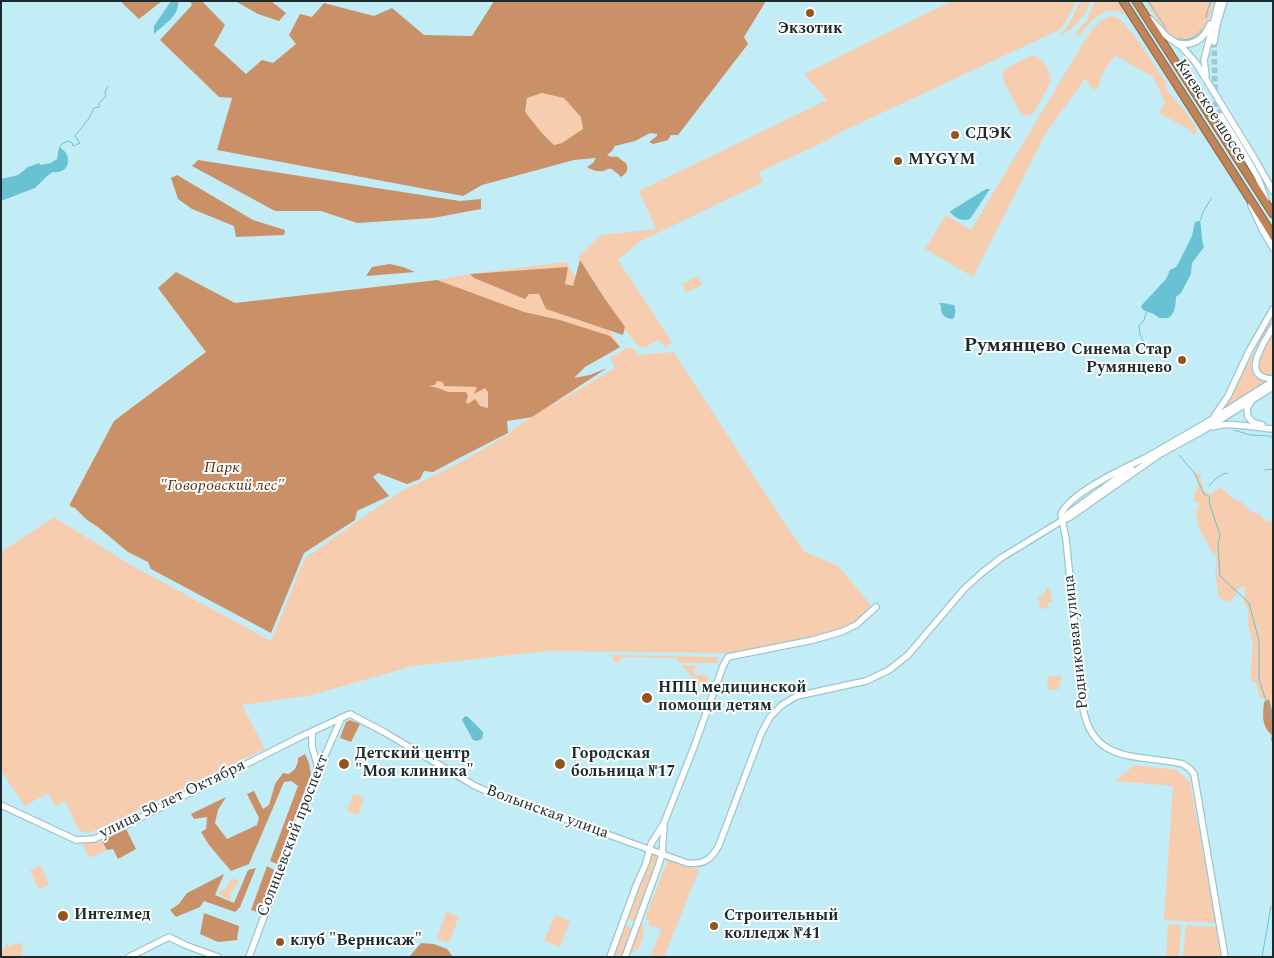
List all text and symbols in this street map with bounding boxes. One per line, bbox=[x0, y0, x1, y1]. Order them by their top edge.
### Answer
marker: Экзотик bbox=[804, 7, 816, 19]
place label: Экзотик bbox=[777, 20, 843, 40]
street label: Киевское шоссе bbox=[1170, 56, 1250, 166]
place label: СДЭК bbox=[965, 125, 1012, 145]
marker: СДЭК bbox=[949, 129, 961, 141]
place label: MYGYM bbox=[908, 151, 975, 171]
marker: MYGYM bbox=[892, 155, 904, 167]
district label: Румянцево bbox=[964, 336, 1066, 358]
place label: Синема Стар Румянцево bbox=[1071, 341, 1172, 379]
marker: Синема Стар Румянцево bbox=[1176, 354, 1188, 366]
park label: Парк "Говоровский лес" bbox=[160, 459, 284, 497]
street label: Родниковая улица bbox=[1060, 574, 1094, 710]
place label: НПЦ медицинской помощи детям bbox=[658, 679, 806, 717]
marker: НПЦ медицинской помощи детям bbox=[640, 691, 654, 705]
place label: Детский центр "Моя клиника" bbox=[355, 745, 474, 783]
place label: Городская больница №17 bbox=[571, 745, 675, 783]
street label: Солнцевский проспект bbox=[254, 752, 334, 920]
street label: улица 50 лет Октября bbox=[97, 756, 249, 844]
marker: Детский центр "Моя клиника" bbox=[337, 757, 351, 771]
marker: Городская больница №17 bbox=[553, 757, 567, 771]
street label: Волынская улица bbox=[483, 782, 611, 844]
place label: Интелмед bbox=[74, 906, 151, 926]
place label: Строительный колледж №41 bbox=[724, 907, 839, 945]
marker: Интелмед bbox=[56, 909, 70, 923]
marker: Строительный колледж №41 bbox=[708, 920, 720, 932]
place label: клуб "Вернисаж" bbox=[290, 932, 422, 952]
marker: клуб "Вернисаж" bbox=[274, 936, 286, 948]

